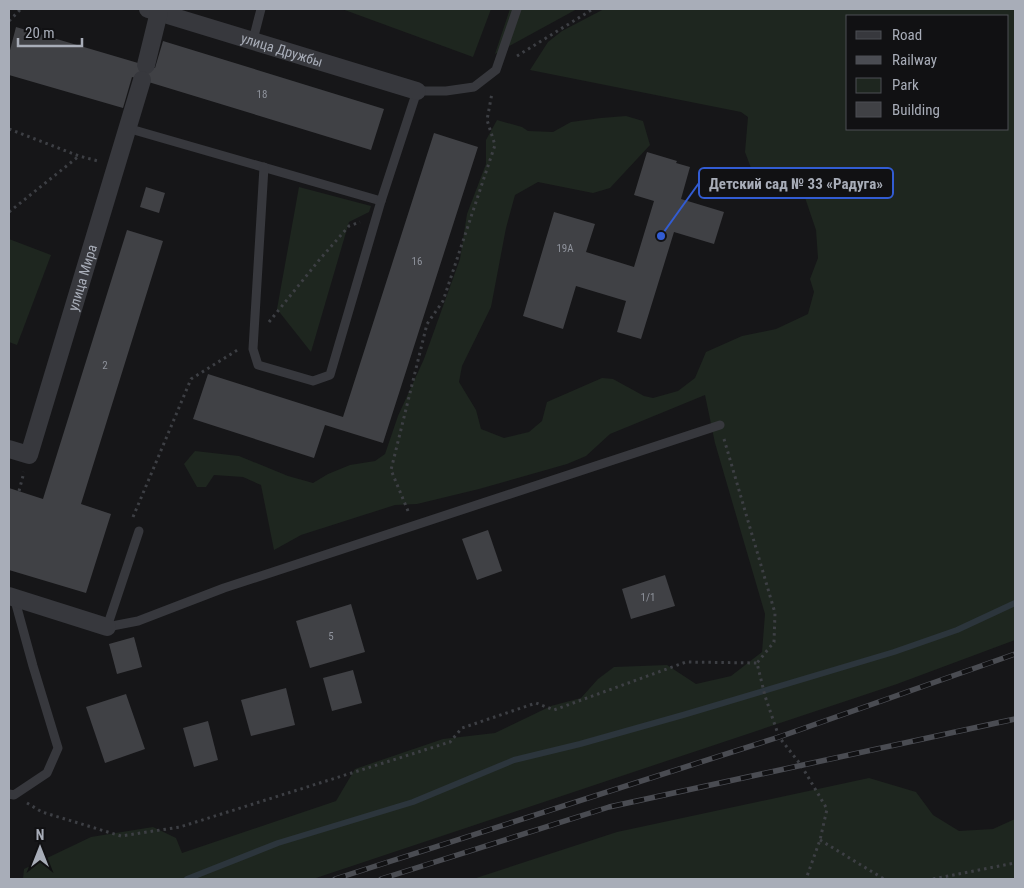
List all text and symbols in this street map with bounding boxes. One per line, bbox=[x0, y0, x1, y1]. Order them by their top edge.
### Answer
scale bar bbox=[18, 15, 81, 47]
legend bbox=[846, 15, 1009, 130]
text: 20 m bbox=[25, 24, 55, 42]
text: Road bbox=[892, 26, 922, 44]
street label: улица Дружбы bbox=[239, 30, 325, 70]
text: Railway bbox=[892, 51, 937, 69]
text: Park bbox=[892, 76, 919, 94]
house number: 18 bbox=[257, 88, 267, 101]
text: Building bbox=[892, 101, 940, 119]
callout: Детский сад № 33 «Радуга» bbox=[699, 168, 893, 198]
text: Детский сад № 33 «Радуга» bbox=[709, 175, 883, 193]
house number: 19А bbox=[556, 242, 574, 255]
street label: улица Мира bbox=[65, 243, 100, 313]
house number: 16 bbox=[412, 255, 422, 268]
house number: 2 bbox=[102, 359, 108, 372]
house number: 1/1 bbox=[641, 591, 655, 604]
house number: 5 bbox=[328, 630, 334, 643]
north arrow bbox=[15, 823, 65, 873]
text: N bbox=[36, 827, 44, 843]

